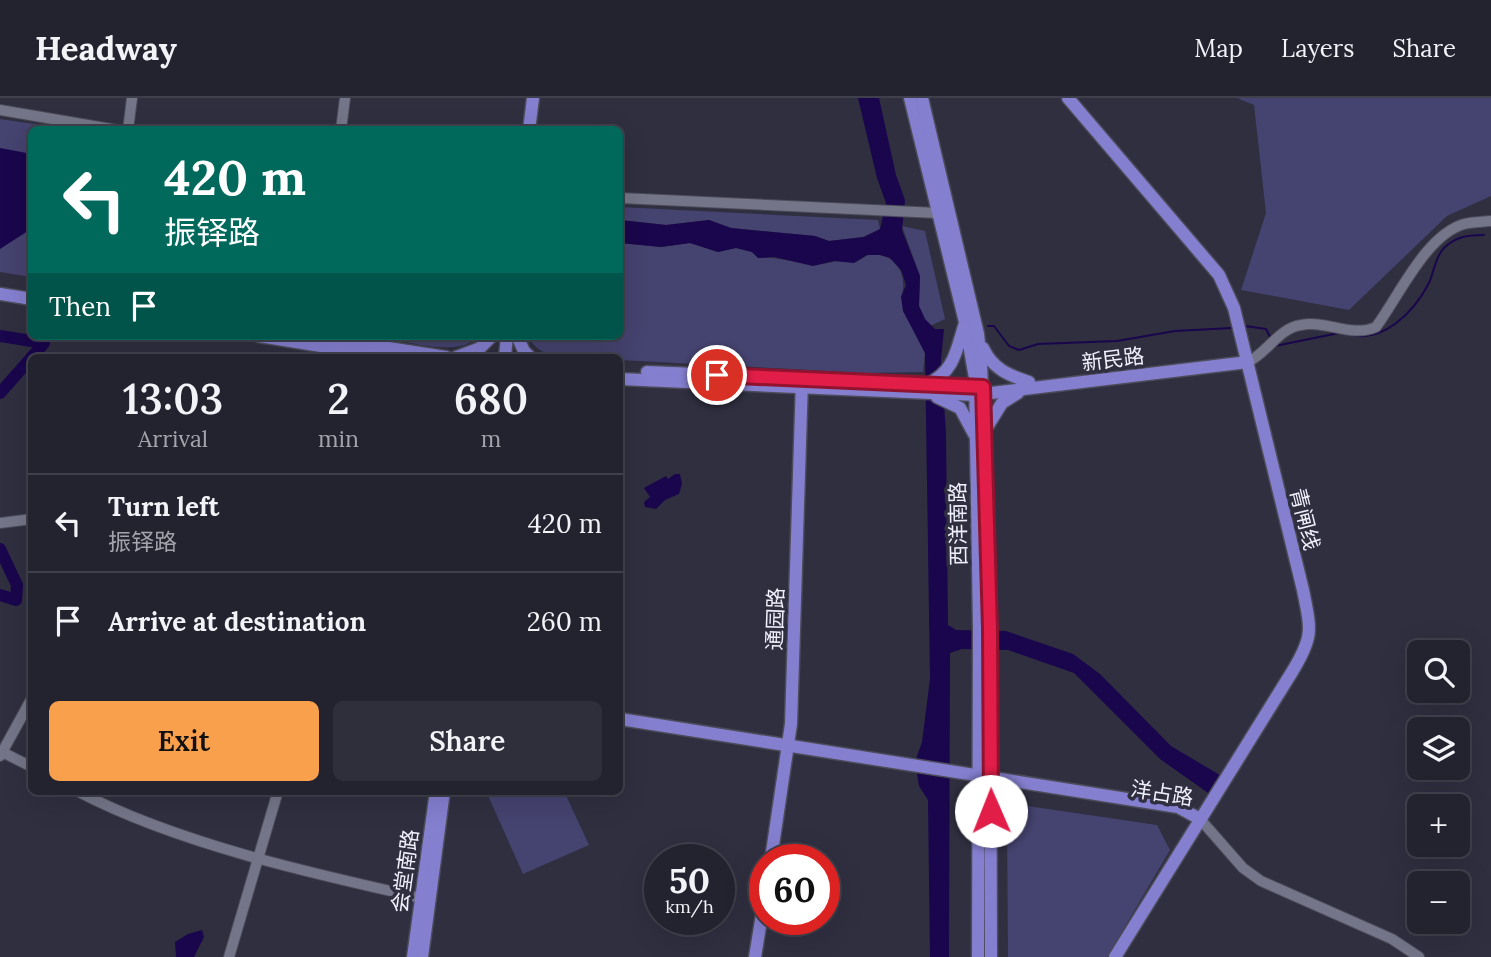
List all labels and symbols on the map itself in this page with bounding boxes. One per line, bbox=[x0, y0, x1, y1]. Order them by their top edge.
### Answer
street label: 新民路 bbox=[1080, 342, 1146, 376]
pin bbox=[687, 345, 747, 405]
street label: 西洋南路 bbox=[944, 482, 972, 566]
street label: 青闸线 bbox=[1284, 485, 1326, 553]
street label: 通园路 bbox=[760, 587, 790, 651]
position arrow bbox=[954, 774, 1028, 848]
street label: 洋占路 bbox=[1129, 775, 1195, 811]
street label: 会堂南路 bbox=[386, 828, 424, 914]
speed limit sign: 60 bbox=[749, 844, 840, 935]

